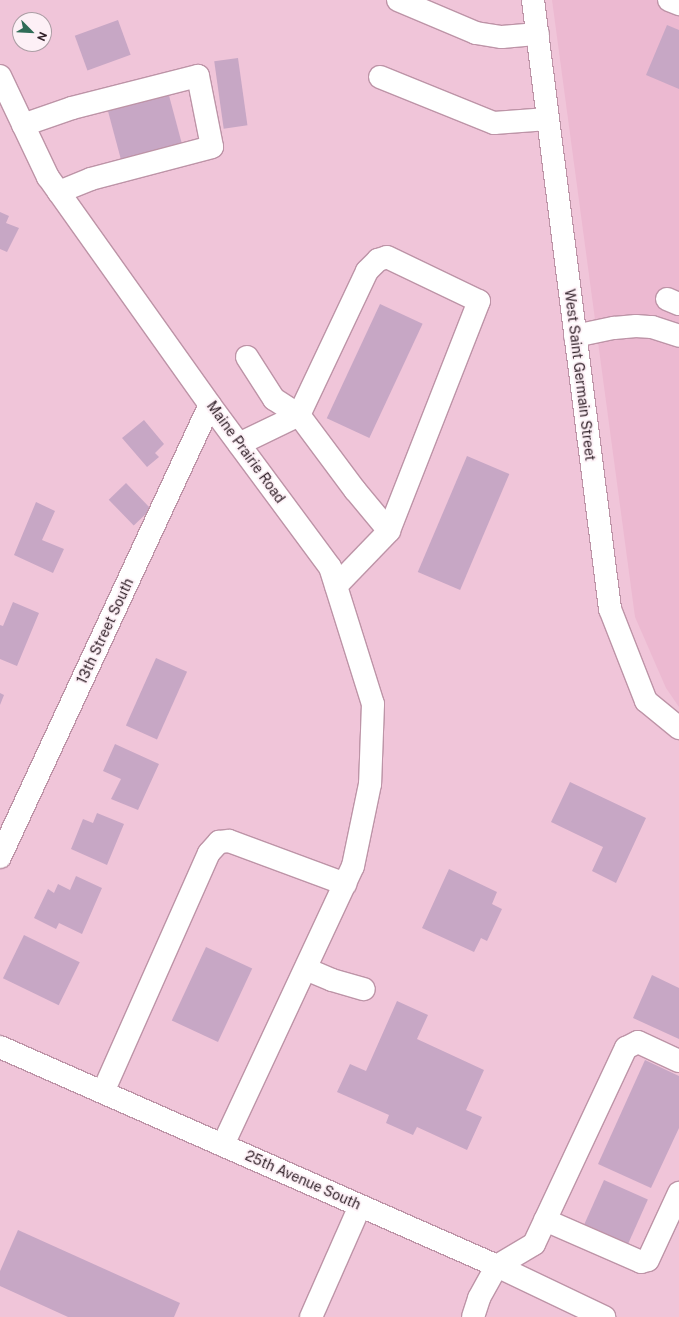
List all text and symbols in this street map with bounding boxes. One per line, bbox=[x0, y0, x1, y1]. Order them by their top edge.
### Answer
north arrow bbox=[12, 12, 52, 52]
text: N bbox=[35, 30, 49, 43]
street label: West Saint Germain Street bbox=[561, 288, 599, 462]
street label: Maine Prairie Road bbox=[203, 398, 289, 506]
street label: 13th Street South bbox=[73, 575, 137, 687]
street label: 25th Avenue South bbox=[243, 1147, 363, 1213]

